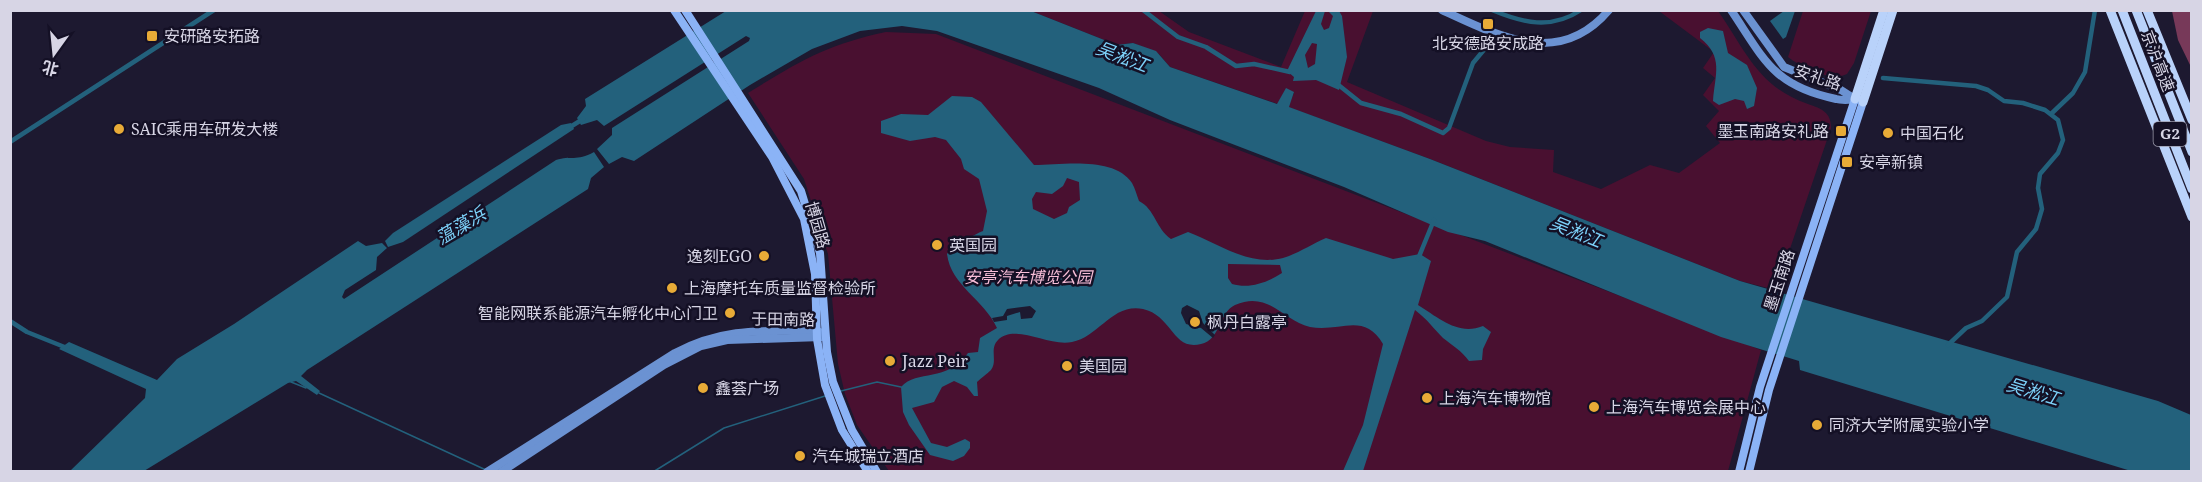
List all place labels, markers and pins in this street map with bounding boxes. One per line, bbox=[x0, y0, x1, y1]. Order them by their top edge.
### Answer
marker: 北安德路安成路 bbox=[1481, 17, 1495, 31]
place label: 安研路安拓路 bbox=[164, 25, 260, 47]
marker: 安研路安拓路 bbox=[145, 29, 159, 43]
place label: 北安德路安成路 bbox=[1432, 32, 1544, 54]
place label: SAIC乘用车研发大楼 bbox=[131, 118, 278, 140]
place label: 墨玉南路安礼路 bbox=[1717, 120, 1829, 142]
marker: SAIC乘用车研发大楼 bbox=[112, 122, 126, 136]
place label: 中国石化 bbox=[1900, 122, 1964, 144]
marker: 墨玉南路安礼路 bbox=[1834, 124, 1848, 138]
marker: 中国石化 bbox=[1881, 126, 1895, 140]
place label: 安亭新镇 bbox=[1859, 151, 1923, 173]
marker: 安亭新镇 bbox=[1840, 155, 1854, 169]
place label: 英国园 bbox=[949, 234, 997, 256]
marker: 英国园 bbox=[930, 238, 944, 252]
place label: 逸刻EGO bbox=[687, 245, 752, 267]
marker: 逸刻EGO bbox=[757, 249, 771, 263]
place label: 上海摩托车质量监督检验所 bbox=[684, 277, 876, 299]
marker: 上海摩托车质量监督检验所 bbox=[665, 281, 679, 295]
place label: 智能网联系能源汽车孵化中心门卫 bbox=[478, 302, 718, 324]
marker: 智能网联系能源汽车孵化中心门卫 bbox=[723, 306, 737, 320]
place label: 枫丹白露亭 bbox=[1207, 311, 1287, 333]
marker: 枫丹白露亭 bbox=[1188, 315, 1202, 329]
place label: Jazz Peir bbox=[901, 350, 969, 372]
marker: Jazz Peir bbox=[883, 354, 897, 368]
place label: 美国园 bbox=[1079, 355, 1127, 377]
marker: 美国园 bbox=[1060, 359, 1074, 373]
place label: 鑫荟广场 bbox=[715, 377, 779, 399]
marker: 鑫荟广场 bbox=[696, 381, 710, 395]
place label: 上海汽车博物馆 bbox=[1439, 387, 1551, 409]
marker: 上海汽车博物馆 bbox=[1420, 391, 1434, 405]
place label: 上海汽车博览会展中心 bbox=[1606, 396, 1766, 418]
marker: 上海汽车博览会展中心 bbox=[1587, 400, 1601, 414]
place label: 同济大学附属实验小学 bbox=[1829, 414, 1989, 436]
marker: 同济大学附属实验小学 bbox=[1810, 418, 1824, 432]
place label: 汽车城瑞立酒店 bbox=[812, 445, 924, 467]
marker: 汽车城瑞立酒店 bbox=[793, 449, 807, 463]

